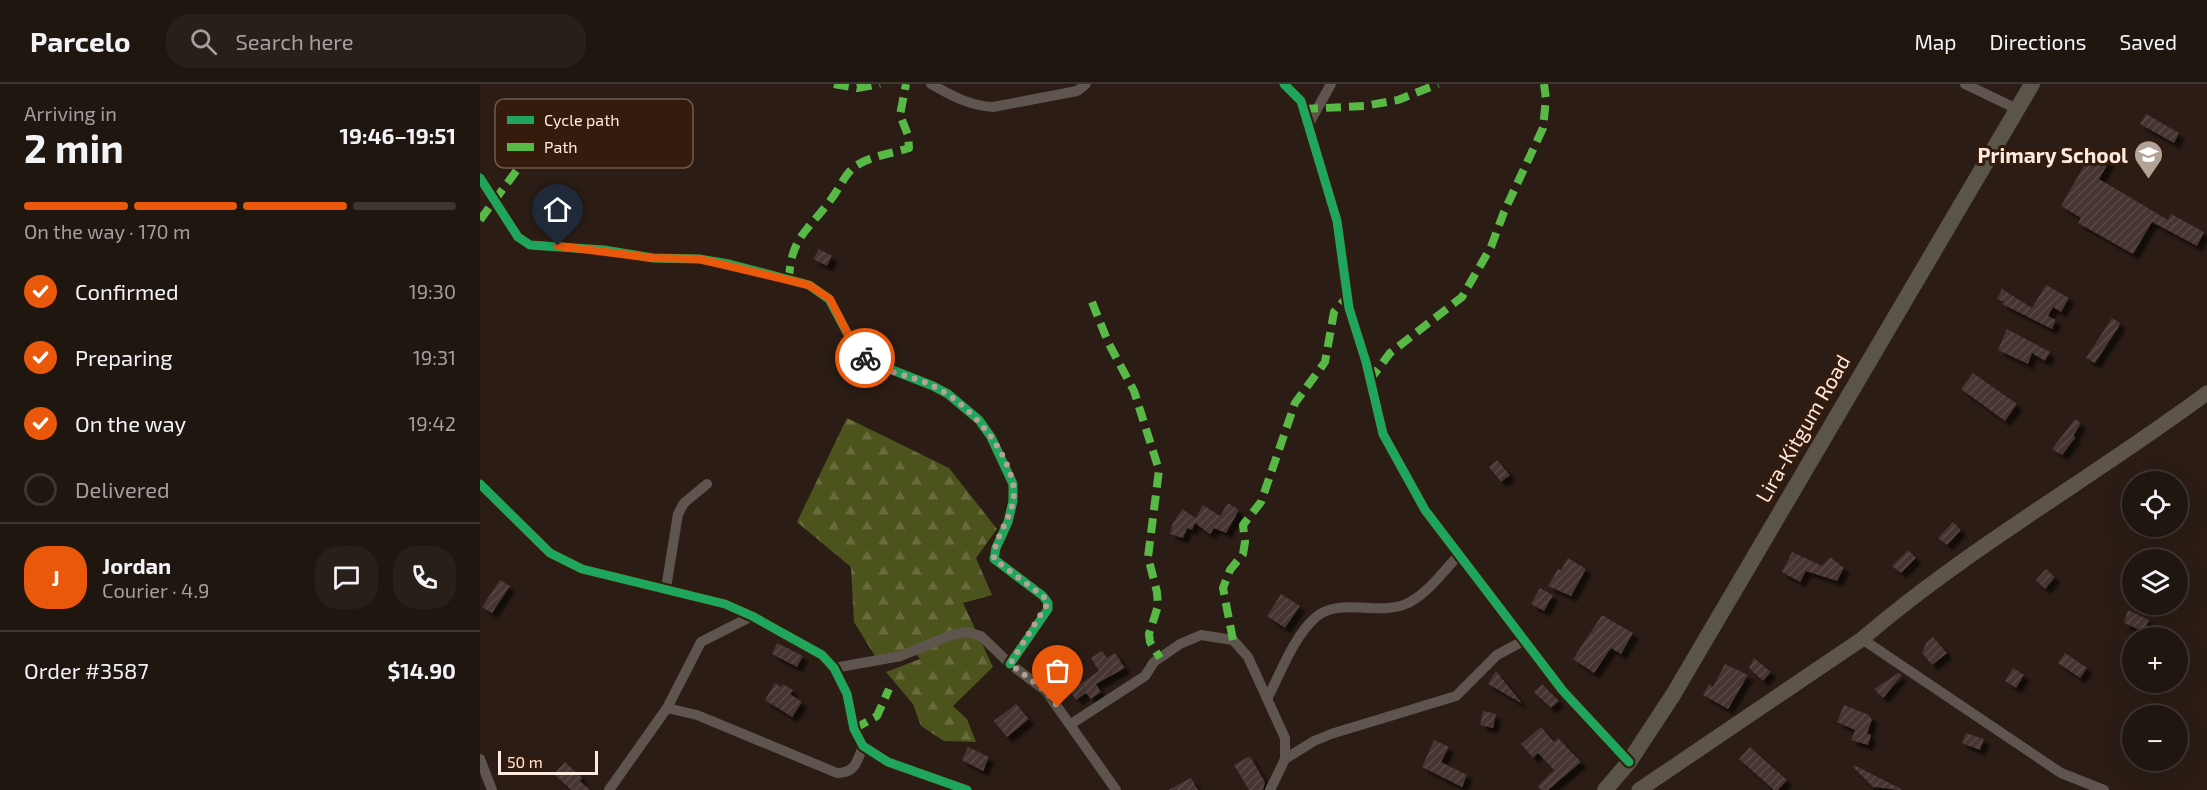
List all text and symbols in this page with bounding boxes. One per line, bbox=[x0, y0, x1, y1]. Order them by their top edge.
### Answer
search box bbox=[166, 14, 586, 68]
text: Parcelo bbox=[30, 24, 130, 58]
icon: search bbox=[187, 25, 220, 58]
text: Search here bbox=[235, 28, 354, 54]
text: Map bbox=[1914, 29, 1957, 54]
text: Directions bbox=[1990, 29, 2086, 54]
text: Saved bbox=[2119, 29, 2177, 54]
legend bbox=[495, 99, 693, 168]
text: Arriving in bbox=[24, 101, 117, 125]
text: Cycle path bbox=[544, 110, 620, 129]
text: 19:46–19:51 bbox=[339, 122, 456, 148]
text: 2 min bbox=[24, 124, 124, 171]
text: Path bbox=[544, 137, 578, 156]
school or university icon: Primary School bbox=[2133, 138, 2165, 180]
place label: Primary School bbox=[1978, 142, 2128, 168]
pin bbox=[532, 184, 583, 246]
icon: home bbox=[541, 193, 574, 226]
text: On the way · 170 m bbox=[24, 219, 191, 243]
icon: check bbox=[24, 275, 57, 308]
text: Confirmed bbox=[75, 278, 179, 304]
text: 19:30 bbox=[409, 279, 456, 303]
courier bbox=[835, 328, 895, 388]
icon: check bbox=[24, 341, 57, 374]
icon: bike bbox=[849, 342, 882, 375]
text: Preparing bbox=[75, 344, 173, 370]
text: 19:31 bbox=[413, 345, 456, 369]
street label: Lira-Kitgum Road bbox=[1750, 350, 1854, 506]
icon: check bbox=[24, 407, 57, 440]
text: On the way bbox=[75, 410, 186, 436]
text: 19:42 bbox=[408, 411, 456, 435]
map controls bbox=[2122, 471, 2188, 771]
button: locate bbox=[2122, 471, 2188, 537]
text: Delivered bbox=[75, 476, 170, 502]
button: chat bbox=[315, 546, 378, 609]
button: phone bbox=[393, 546, 456, 609]
button: layers bbox=[2122, 549, 2188, 615]
text: Jordan bbox=[102, 552, 171, 578]
text: J bbox=[51, 564, 60, 590]
text: Courier · 4.9 bbox=[102, 578, 209, 602]
button: + bbox=[2122, 627, 2188, 693]
pin bbox=[1032, 645, 1083, 707]
icon: bag bbox=[1041, 654, 1074, 687]
text: Order #3587 bbox=[24, 657, 149, 683]
text: $14.90 bbox=[387, 657, 456, 683]
button: − bbox=[2122, 705, 2188, 771]
scale bar bbox=[498, 748, 598, 776]
text: 50 m bbox=[507, 752, 543, 771]

